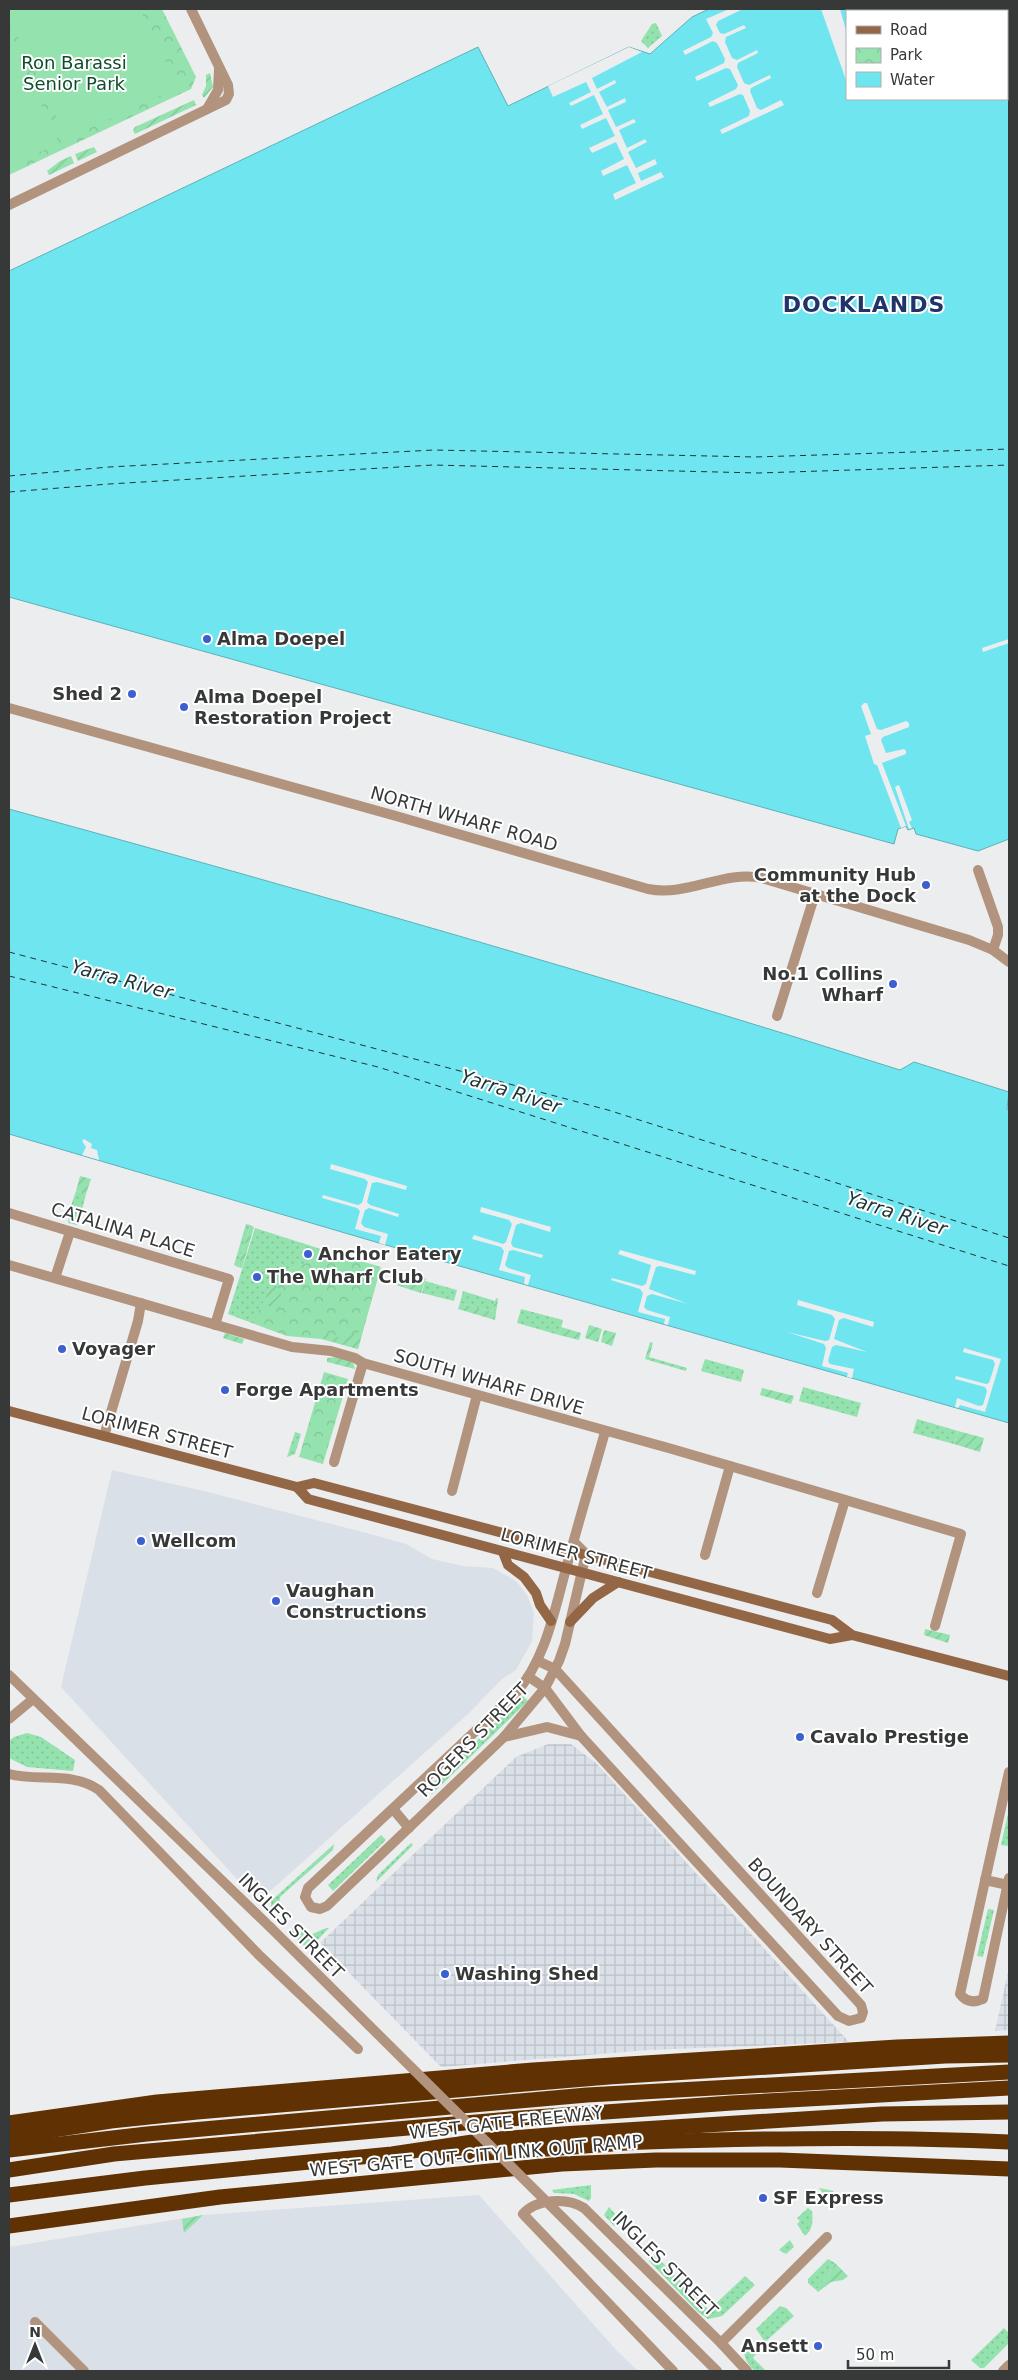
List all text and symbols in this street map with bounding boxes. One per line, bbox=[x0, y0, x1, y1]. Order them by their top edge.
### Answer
legend bbox=[846, 10, 1008, 100]
text: Road bbox=[890, 21, 928, 39]
text: Park bbox=[890, 46, 923, 64]
park label: Ron Barassi Senior Park bbox=[21, 52, 127, 94]
text: Water bbox=[890, 71, 935, 89]
district label: DOCKLANDS bbox=[783, 292, 945, 317]
place label: Alma Doepel bbox=[217, 628, 345, 649]
marker: Alma Doepel bbox=[201, 633, 213, 645]
place label: Shed 2 bbox=[52, 683, 122, 704]
place label: Alma Doepel Restoration Project bbox=[194, 686, 391, 728]
marker: Shed 2 bbox=[126, 688, 138, 700]
marker: Alma Doepel Restoration Project bbox=[178, 701, 190, 713]
street label: NORTH WHARF ROAD bbox=[368, 782, 560, 855]
place label: Community Hub at the Dock bbox=[754, 864, 917, 906]
marker: Community Hub at the Dock bbox=[920, 879, 932, 891]
water label: Yarra River bbox=[69, 955, 176, 1003]
place label: No.1 Collins Wharf bbox=[762, 963, 883, 1005]
marker: No.1 Collins Wharf bbox=[887, 978, 899, 990]
water label: Yarra River bbox=[458, 1064, 565, 1118]
water label: Yarra River bbox=[844, 1186, 951, 1240]
street label: CATALINA PLACE bbox=[49, 1198, 198, 1261]
place label: Anchor Eatery bbox=[318, 1243, 462, 1264]
marker: Anchor Eatery bbox=[302, 1248, 314, 1260]
place label: The Wharf Club bbox=[267, 1266, 424, 1287]
marker: The Wharf Club bbox=[251, 1271, 263, 1283]
place label: Voyager bbox=[72, 1338, 155, 1359]
marker: Voyager bbox=[56, 1343, 68, 1355]
street label: SOUTH WHARF DRIVE bbox=[392, 1344, 587, 1419]
place label: Forge Apartments bbox=[235, 1379, 419, 1400]
marker: Forge Apartments bbox=[219, 1384, 231, 1396]
street label: LORIMER STREET bbox=[79, 1402, 236, 1463]
street label: LORIMER STREET bbox=[498, 1523, 655, 1584]
place label: Wellcom bbox=[151, 1530, 237, 1551]
marker: Wellcom bbox=[135, 1535, 147, 1547]
place label: Vaughan Constructions bbox=[286, 1580, 427, 1622]
marker: Vaughan Constructions bbox=[270, 1595, 282, 1607]
street label: ROGERS STREET bbox=[413, 1678, 533, 1801]
place label: Cavalo Prestige bbox=[810, 1726, 969, 1747]
marker: Cavalo Prestige bbox=[794, 1731, 806, 1743]
street label: BOUNDARY STREET bbox=[744, 1853, 878, 1999]
street label: INGLES STREET bbox=[234, 1869, 349, 1983]
place label: Washing Shed bbox=[455, 1963, 599, 1984]
marker: Washing Shed bbox=[439, 1968, 451, 1980]
street label: WEST GATE FREEWAY bbox=[408, 2102, 605, 2143]
street label: WEST GATE OUT-CITYLINK OUT RAMP bbox=[309, 2130, 643, 2181]
place label: SF Express bbox=[773, 2187, 884, 2208]
marker: SF Express bbox=[757, 2192, 769, 2204]
street label: INGLES STREET bbox=[608, 2207, 723, 2321]
north arrow bbox=[10, 2320, 60, 2370]
text: N bbox=[29, 2324, 41, 2340]
place label: Ansett bbox=[741, 2335, 808, 2356]
scale bar bbox=[848, 2338, 949, 2370]
marker: Ansett bbox=[812, 2340, 824, 2352]
text: 50 m bbox=[856, 2346, 894, 2364]

